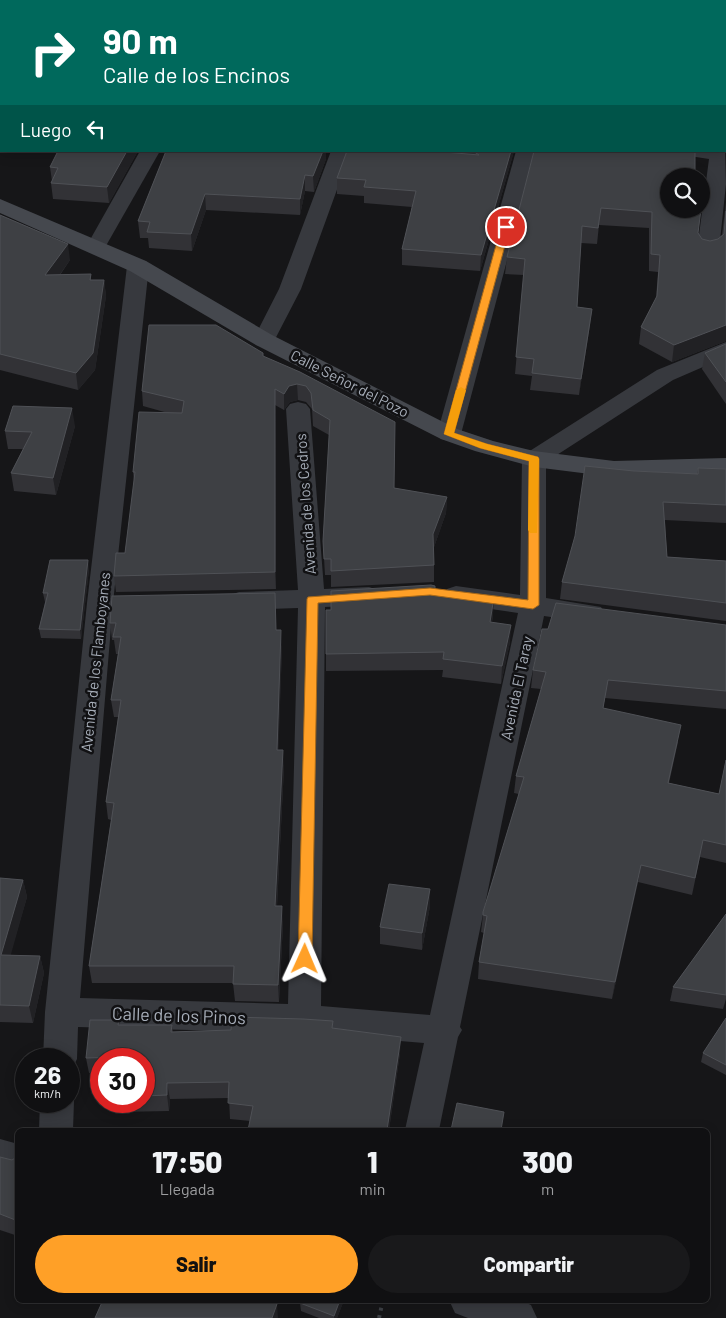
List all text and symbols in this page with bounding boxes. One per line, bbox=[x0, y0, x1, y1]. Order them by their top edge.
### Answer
text: 90 m bbox=[103, 19, 178, 61]
icon: right bbox=[20, 20, 85, 85]
text: Calle de los Encinos bbox=[103, 61, 290, 87]
icon: left bbox=[82, 115, 110, 143]
text: Luego bbox=[20, 118, 72, 141]
map controls bbox=[660, 168, 710, 218]
button: search bbox=[660, 168, 710, 218]
pin bbox=[485, 206, 527, 248]
icon: arrive bbox=[492, 213, 520, 241]
street label: Calle Señor del Pozo bbox=[288, 345, 412, 421]
street label: Avenida de los Cedros bbox=[291, 433, 319, 575]
street label: Avenida de los Flamboyanes bbox=[77, 571, 113, 753]
street label: Avenida El Taray bbox=[496, 634, 536, 742]
position arrow bbox=[278, 932, 330, 984]
street label: Calle de los Pinos bbox=[112, 1002, 246, 1028]
speed limit sign: 30 bbox=[90, 1048, 155, 1113]
text: 26 bbox=[34, 1059, 61, 1089]
text: km/h bbox=[34, 1086, 61, 1100]
text: 17:50 bbox=[152, 1143, 222, 1179]
text: 1 bbox=[367, 1143, 378, 1179]
text: 300 bbox=[522, 1143, 573, 1179]
text: Llegada bbox=[160, 1179, 215, 1198]
text: min bbox=[359, 1179, 385, 1198]
text: m bbox=[541, 1179, 554, 1198]
button: Salir bbox=[35, 1235, 358, 1293]
button: Compartir bbox=[368, 1235, 690, 1293]

